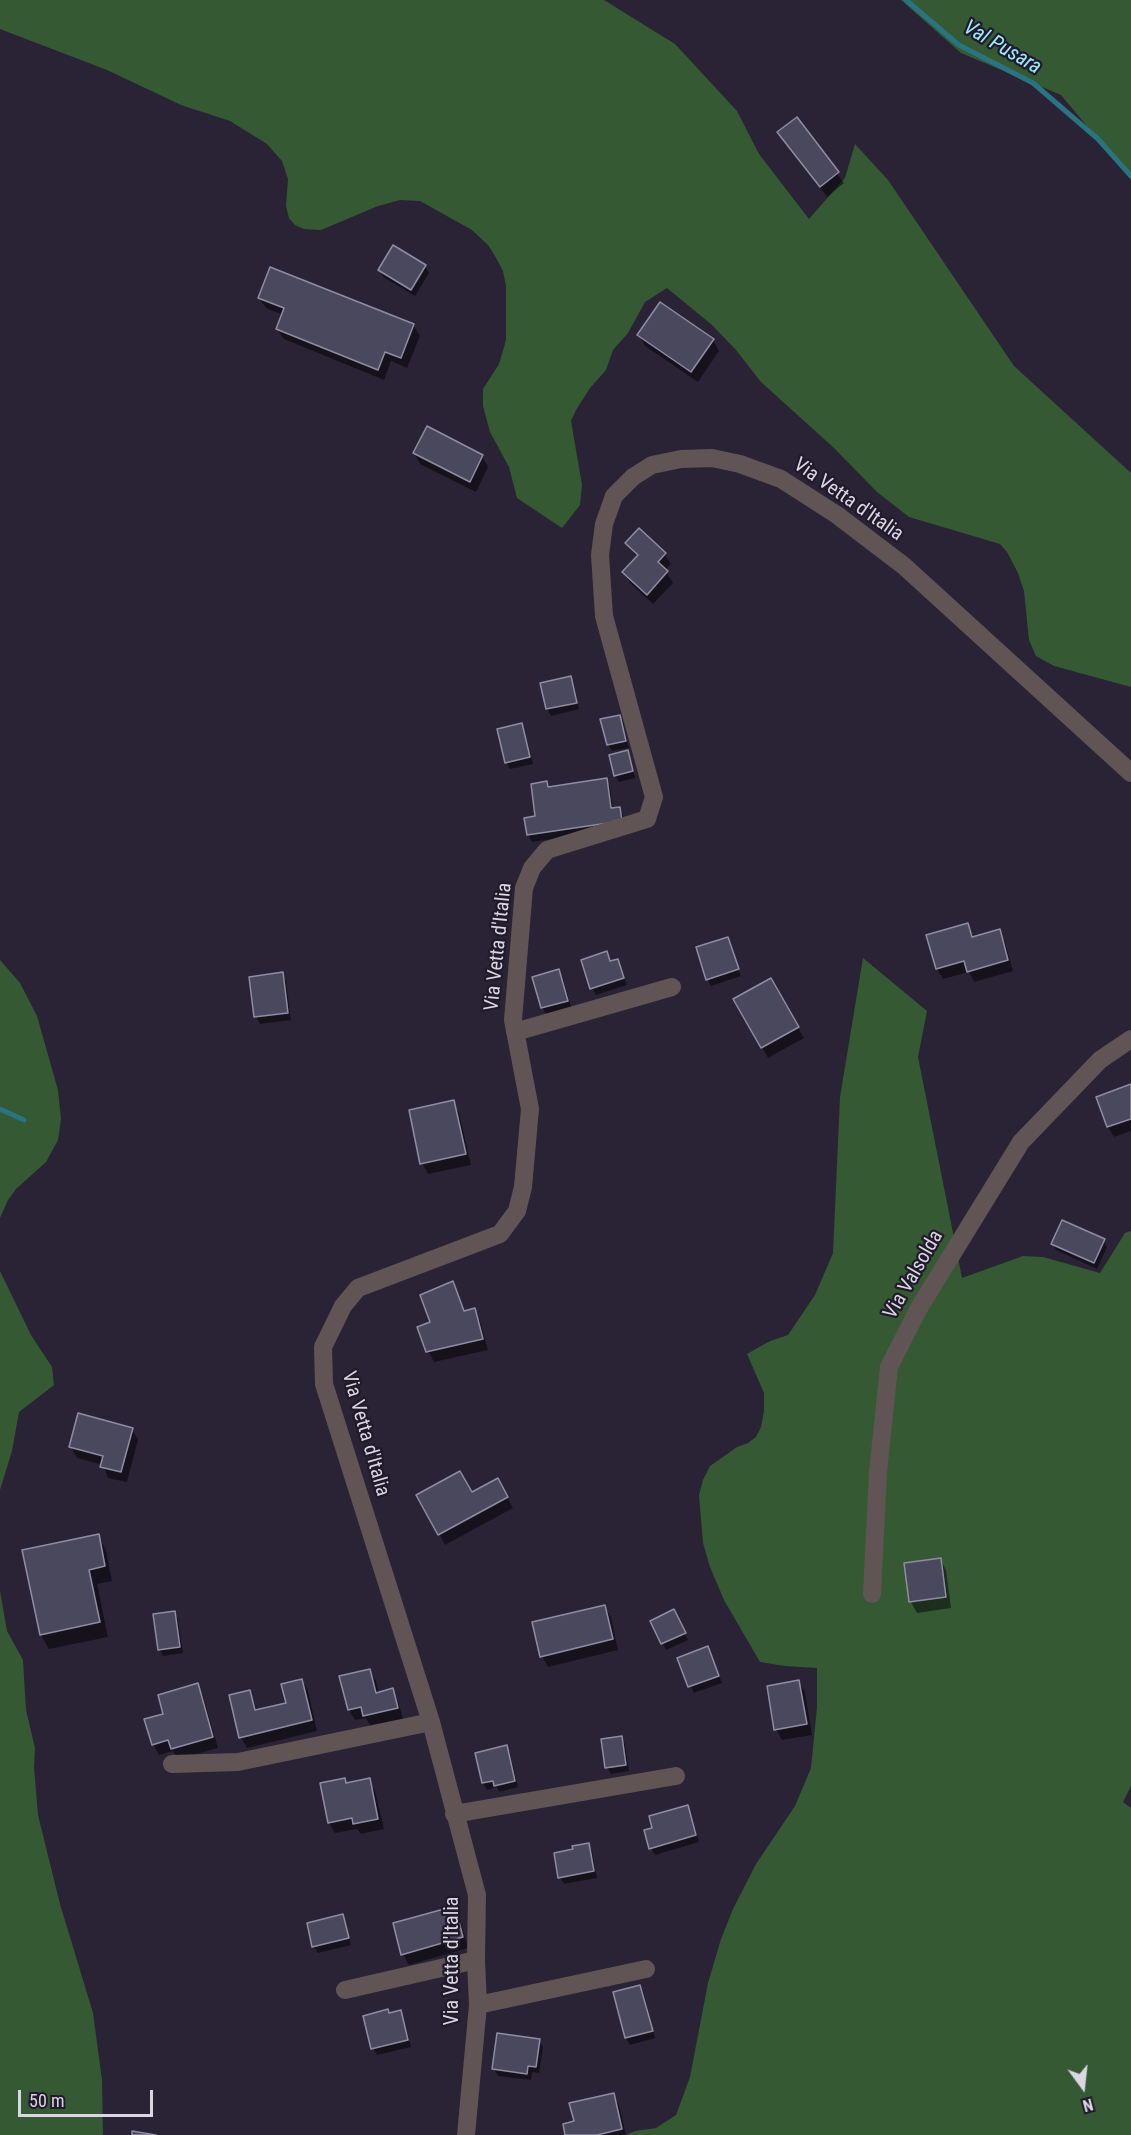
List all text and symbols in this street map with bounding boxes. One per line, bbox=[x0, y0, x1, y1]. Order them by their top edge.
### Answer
water label: Val Pusara bbox=[959, 16, 1045, 80]
street label: Via Vetta d'Italia bbox=[788, 453, 908, 547]
street label: Via Vetta d'Italia bbox=[480, 882, 518, 1012]
street label: Via Valsolda bbox=[879, 1226, 949, 1324]
street label: Via Vetta d'Italia bbox=[336, 1369, 394, 1499]
street label: Via Vetta d'Italia bbox=[441, 1897, 465, 2025]
north arrow bbox=[1053, 2057, 1113, 2117]
scale bar bbox=[21, 2078, 156, 2116]
text: 50 m bbox=[29, 2090, 64, 2111]
text: N bbox=[1081, 2094, 1095, 2115]

